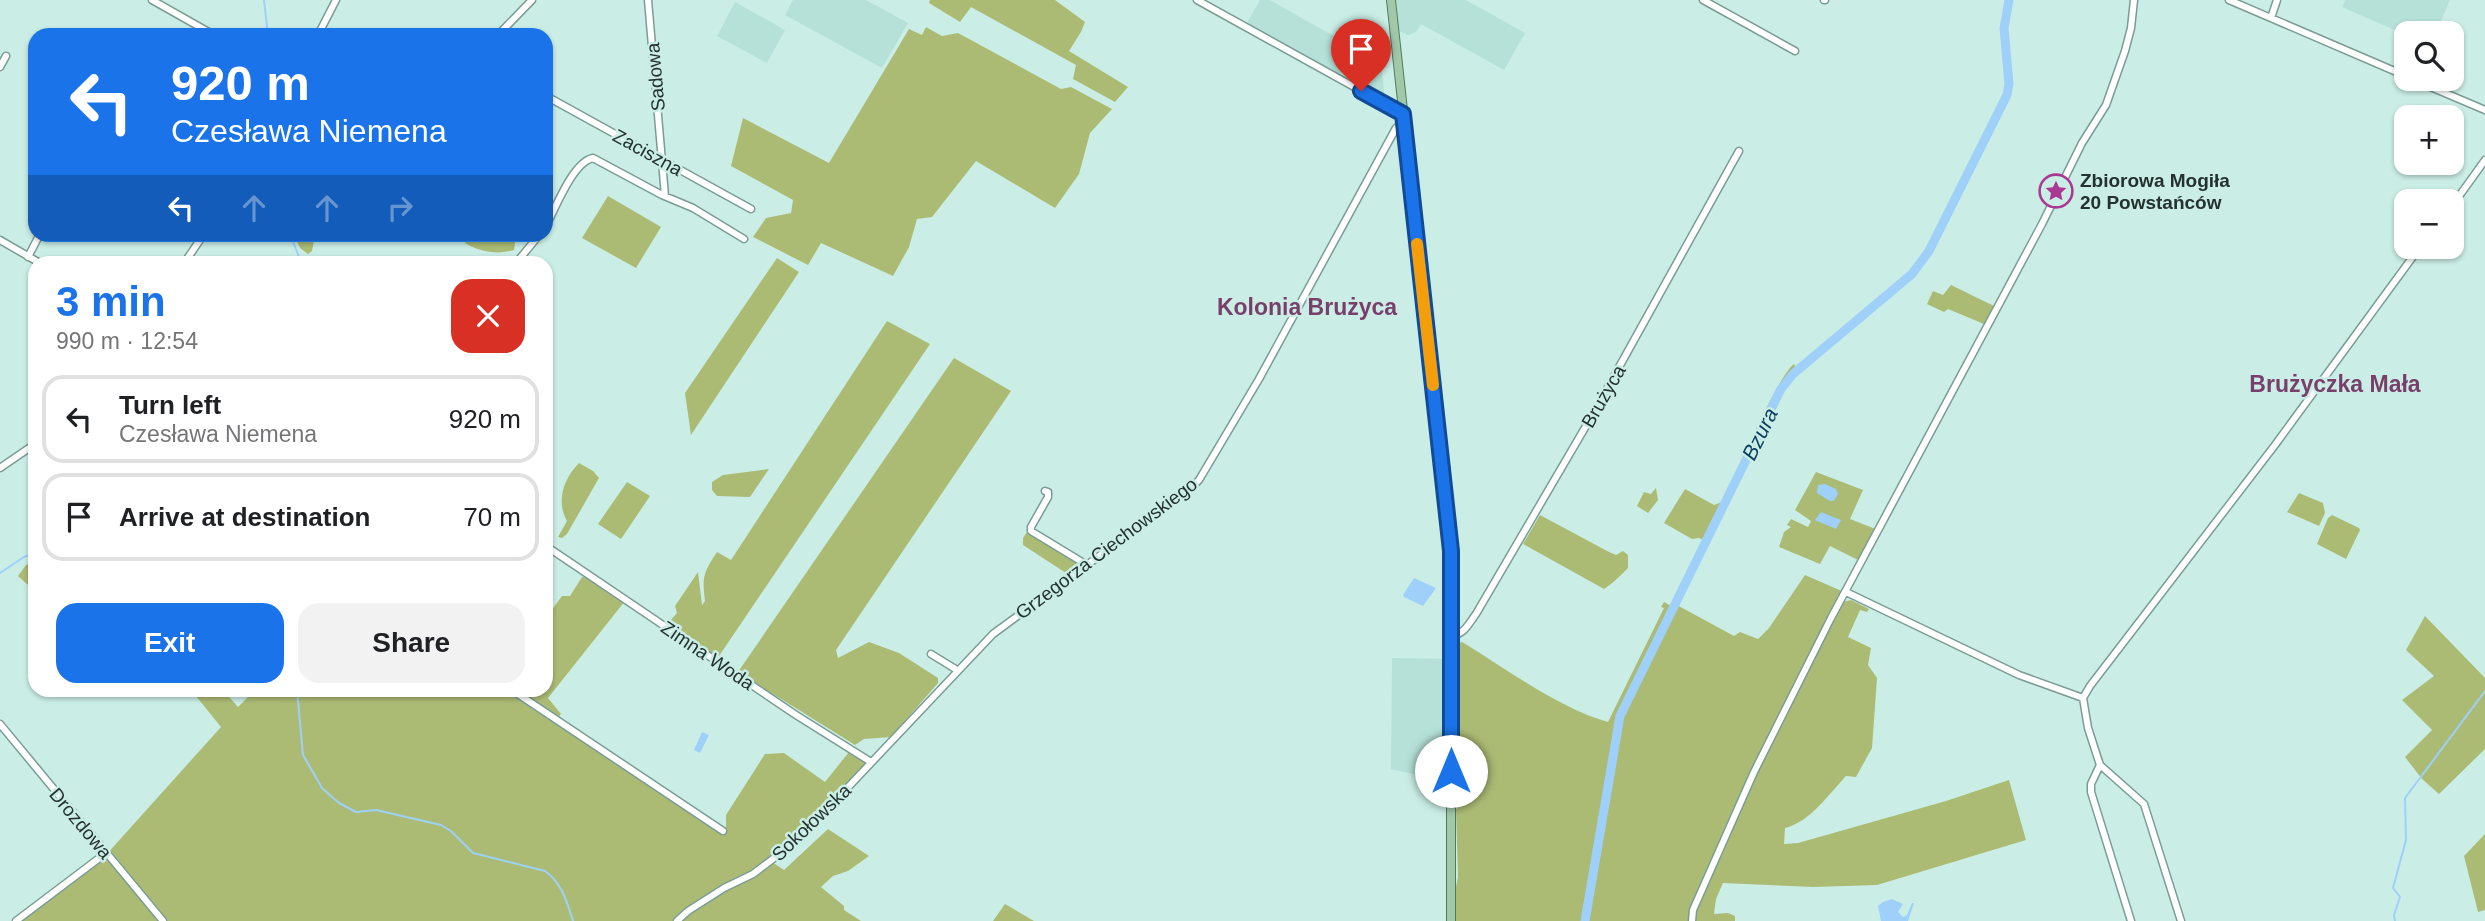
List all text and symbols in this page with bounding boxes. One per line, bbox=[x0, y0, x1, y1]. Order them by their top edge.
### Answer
pin bbox=[1331, 19, 1391, 91]
map controls bbox=[2394, 21, 2464, 259]
button: search bbox=[2394, 21, 2464, 91]
icon: arrive bbox=[1342, 30, 1380, 68]
street label: Sadowa bbox=[642, 41, 669, 112]
icon: left bbox=[56, 56, 147, 147]
text: 920 m bbox=[171, 56, 310, 110]
button: + bbox=[2394, 105, 2464, 175]
text: Czesława Niemena bbox=[171, 113, 447, 149]
street label: Zaciszna bbox=[609, 125, 686, 180]
place label: Zbiorowa Mogiła 20 Powstańców bbox=[2080, 170, 2230, 213]
place icon: Zbiorowa Mogiła 20 Powstańców bbox=[2037, 172, 2075, 210]
icon: left bbox=[162, 189, 200, 227]
icon: ahead bbox=[235, 189, 273, 227]
icon: ahead bbox=[308, 189, 346, 227]
icon: right bbox=[381, 189, 419, 227]
button: − bbox=[2394, 189, 2464, 259]
text: 3 min bbox=[56, 278, 166, 325]
button: close bbox=[451, 279, 525, 353]
district label: Kolonia Brużyca bbox=[1217, 294, 1397, 320]
text: 990 m · 12:54 bbox=[56, 328, 198, 354]
street label: Brużyca bbox=[1577, 361, 1630, 431]
district label: Brużyczka Mała bbox=[2249, 371, 2421, 397]
text: Turn left bbox=[119, 390, 221, 420]
icon: left bbox=[60, 400, 98, 438]
text: 920 m bbox=[449, 404, 521, 434]
water label: Bzura bbox=[1737, 404, 1782, 463]
text: Czesława Niemena bbox=[119, 421, 317, 447]
street label: Grzegorza Ciechowskiego bbox=[1011, 473, 1201, 624]
icon: arrive bbox=[60, 498, 98, 536]
text: Arrive at destination bbox=[119, 502, 370, 532]
text: 70 m bbox=[463, 502, 521, 532]
button: Exit bbox=[56, 603, 284, 683]
button: Share bbox=[298, 603, 525, 683]
street label: Zimna Woda bbox=[657, 617, 758, 694]
position arrow bbox=[1414, 734, 1488, 808]
street label: Sokołowska bbox=[768, 779, 855, 865]
street label: Drozdowa bbox=[45, 784, 116, 863]

